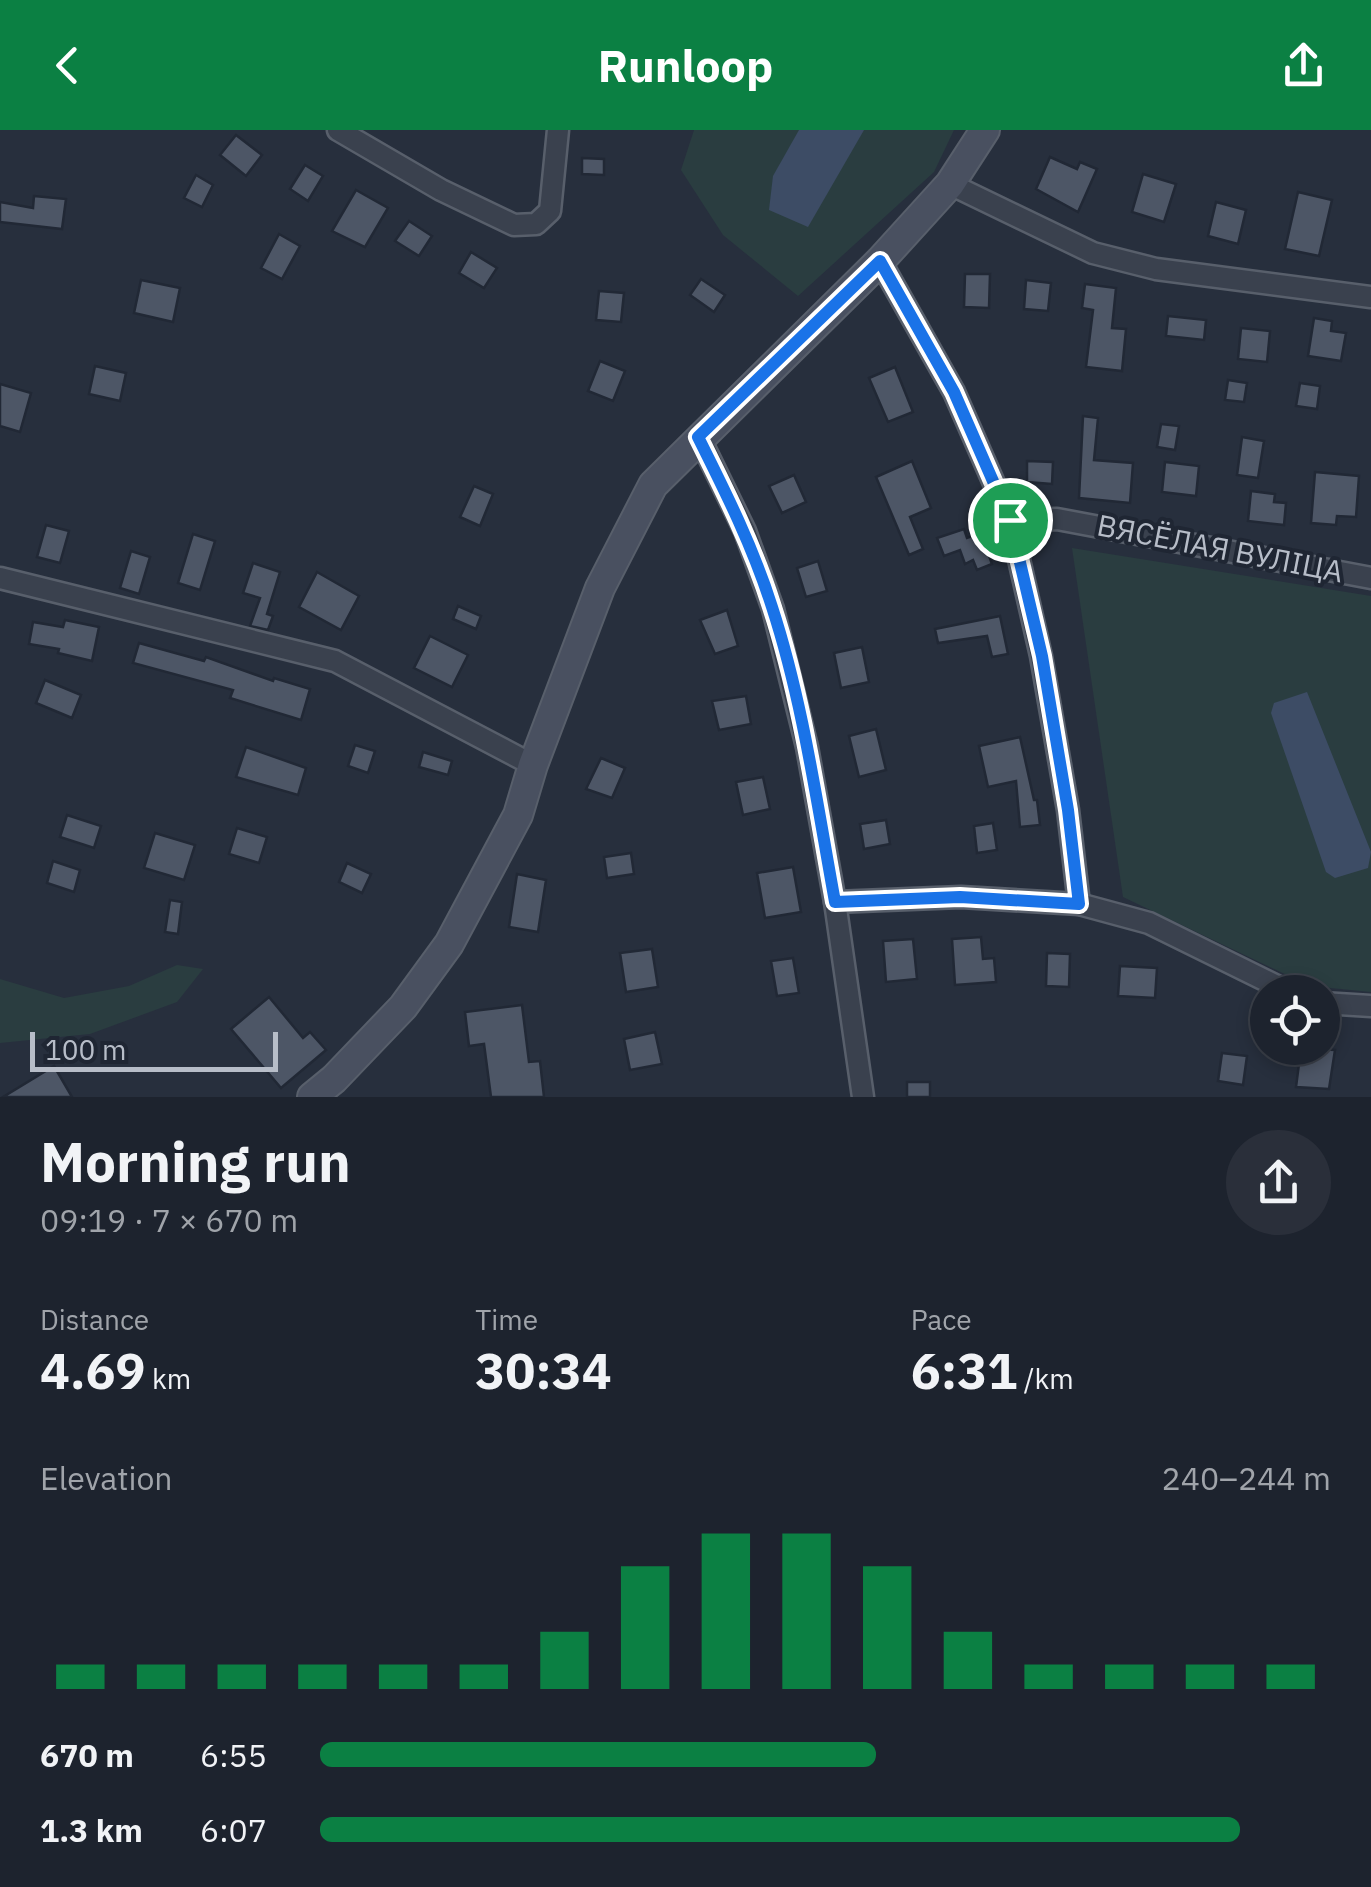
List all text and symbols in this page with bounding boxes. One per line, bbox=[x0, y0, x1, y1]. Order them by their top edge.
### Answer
text: Runloop bbox=[598, 36, 773, 94]
icon: back bbox=[40, 38, 95, 93]
icon: share bbox=[1276, 38, 1331, 93]
pin bbox=[968, 478, 1053, 563]
icon: arrive bbox=[983, 493, 1038, 548]
street label: ВЯСЁЛАЯ ВУЛІЦА bbox=[1094, 505, 1347, 591]
map controls bbox=[1250, 975, 1340, 1065]
button: locate bbox=[1250, 975, 1340, 1065]
scale bar bbox=[30, 1027, 278, 1071]
text: 100 m bbox=[45, 1031, 126, 1068]
text: Morning run bbox=[40, 1126, 351, 1197]
button: share bbox=[1226, 1130, 1331, 1235]
text: 09:19 · 7 × 670 m bbox=[40, 1199, 298, 1241]
text: Distance bbox=[40, 1301, 149, 1338]
text: Time bbox=[475, 1301, 538, 1338]
text: Pace bbox=[911, 1301, 972, 1338]
text: 4.69 bbox=[40, 1338, 146, 1403]
text: 30:34 bbox=[475, 1338, 612, 1403]
text: 6:31 bbox=[911, 1338, 1017, 1403]
text: km bbox=[146, 1360, 191, 1397]
text: /km bbox=[1017, 1360, 1074, 1397]
text: Elevation bbox=[40, 1457, 173, 1499]
text: 240–244 m bbox=[1161, 1457, 1331, 1499]
text: 670 m bbox=[40, 1734, 134, 1776]
text: 6:55 bbox=[200, 1734, 267, 1776]
text: 1.3 km bbox=[40, 1809, 143, 1851]
text: 6:07 bbox=[200, 1809, 267, 1851]

